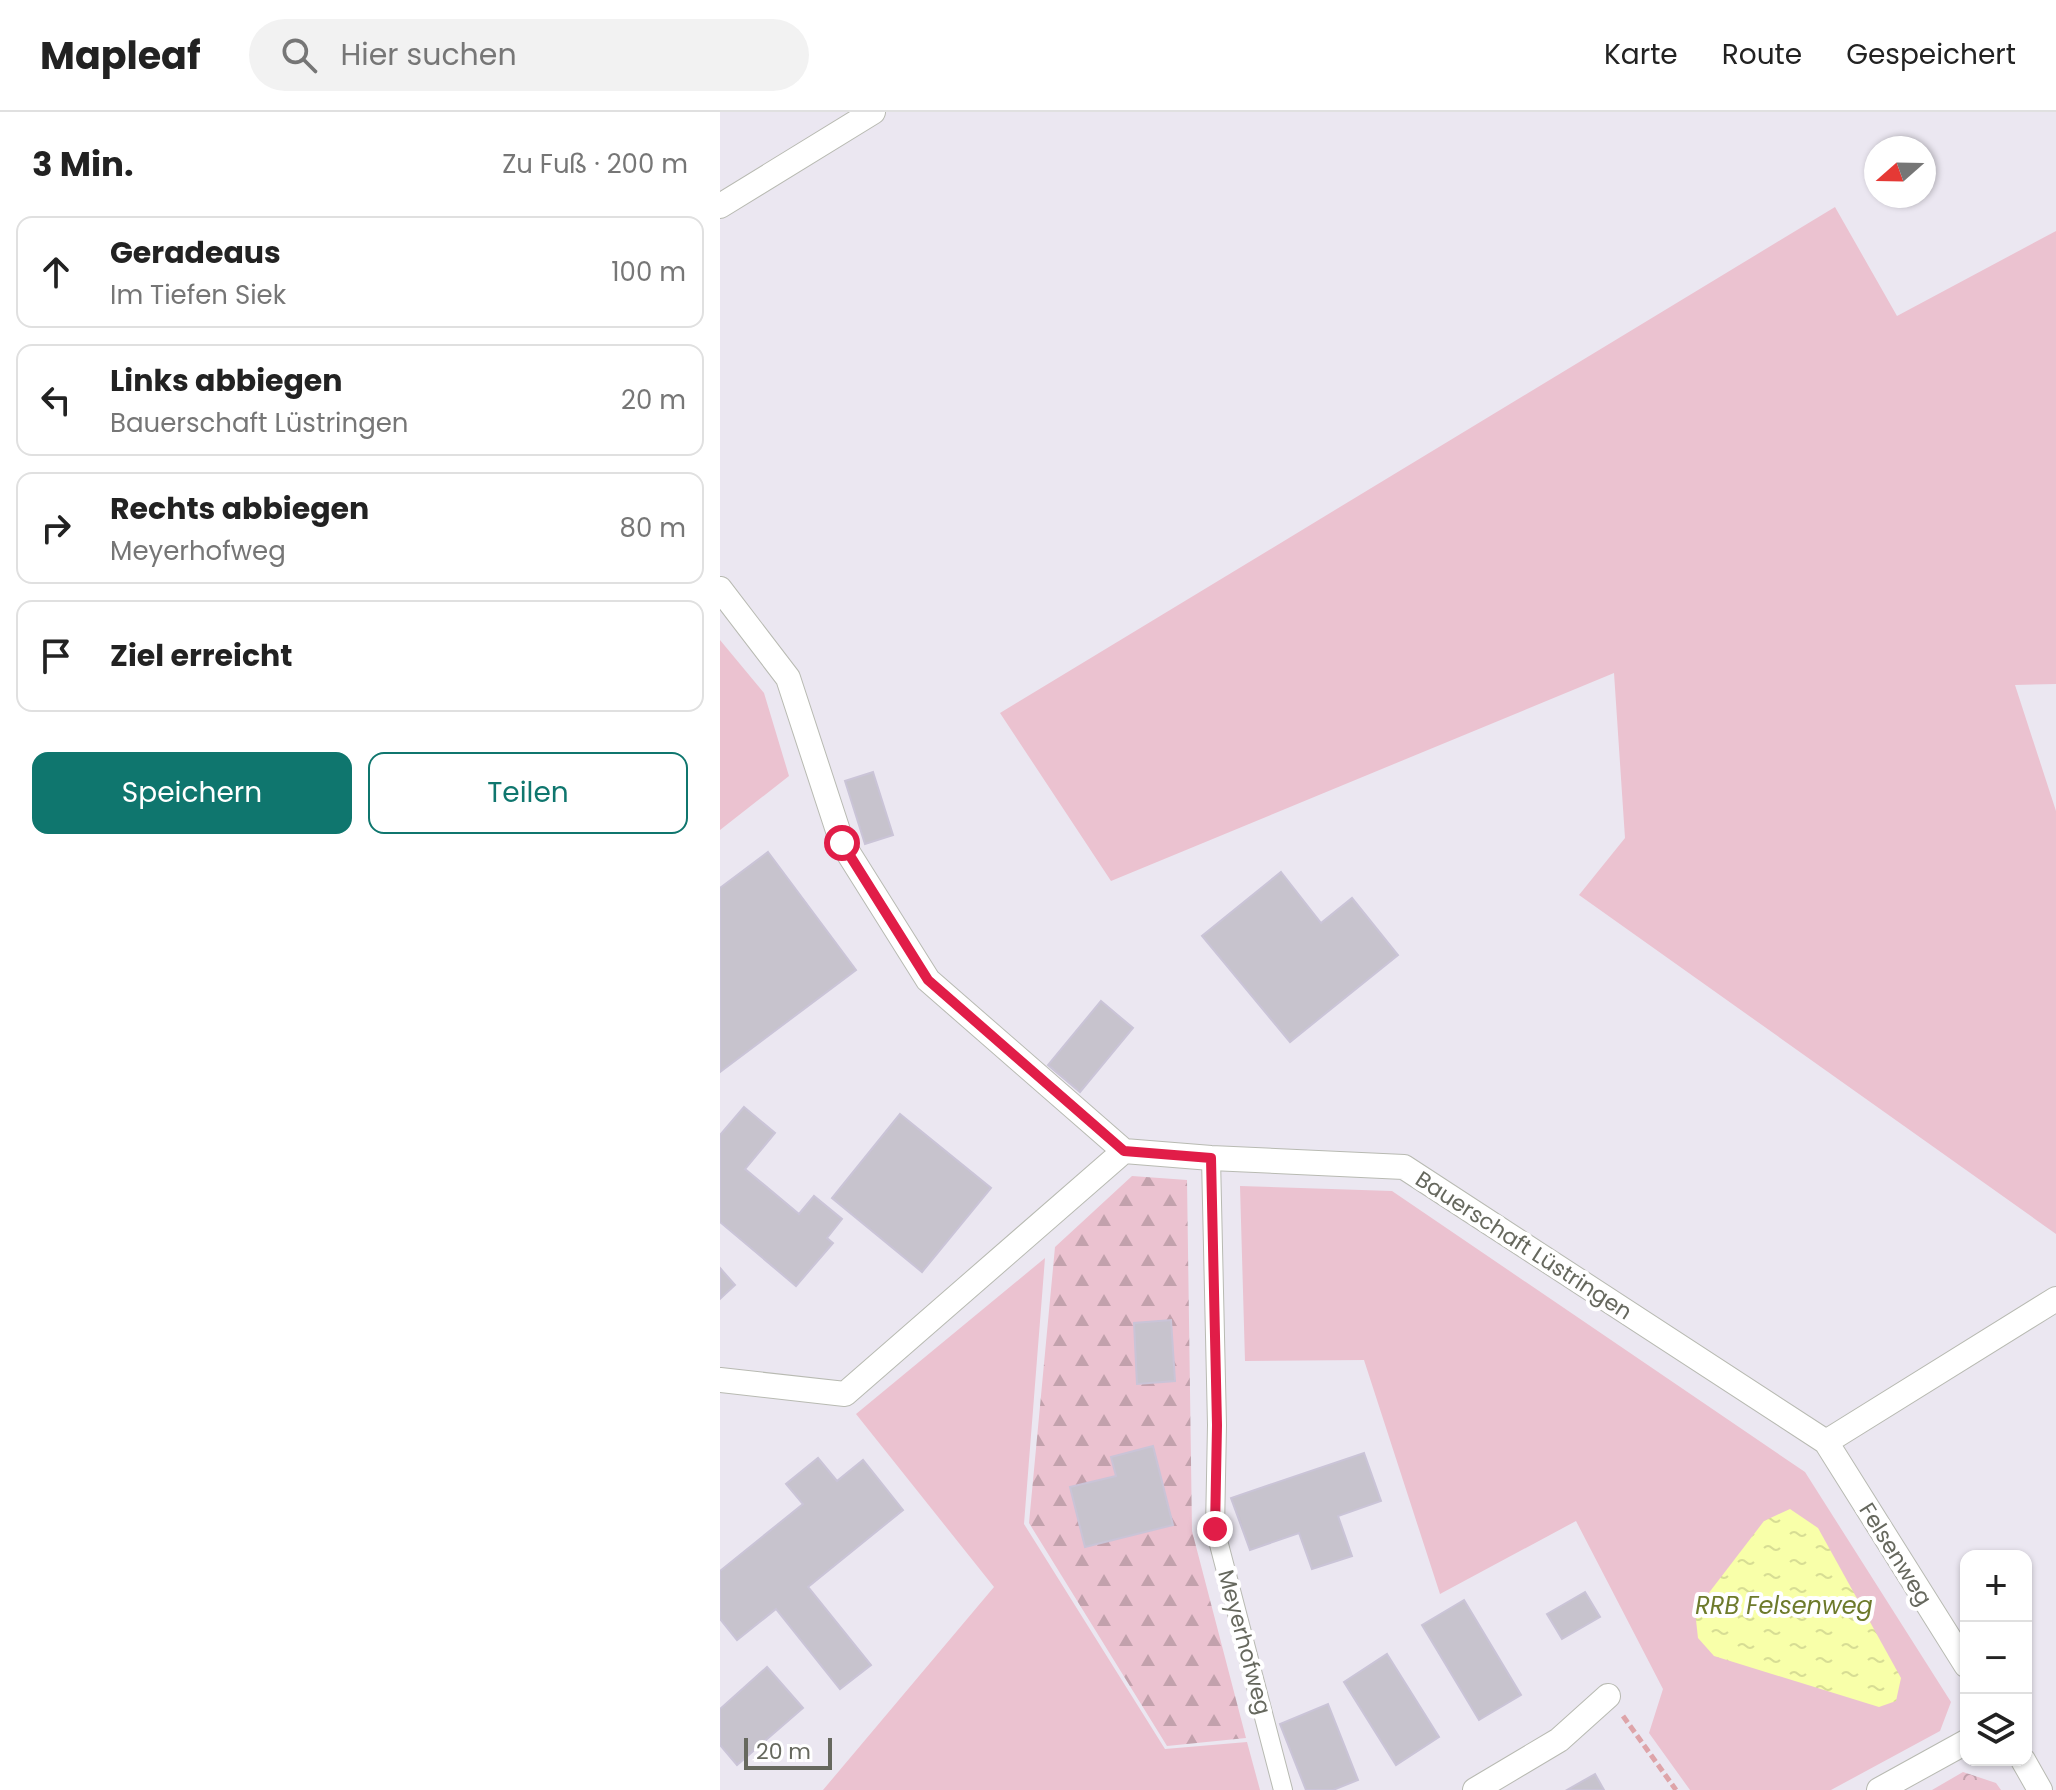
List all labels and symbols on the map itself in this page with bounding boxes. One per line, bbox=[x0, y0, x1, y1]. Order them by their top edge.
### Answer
north arrow bbox=[1864, 136, 1936, 208]
route start bbox=[824, 825, 860, 861]
street label: Bauerschaft Lüstringen bbox=[1409, 1164, 1638, 1327]
street label: Felsenweg bbox=[1852, 1497, 1939, 1612]
route end bbox=[1197, 1511, 1233, 1547]
street label: Meyerhofweg bbox=[1210, 1566, 1279, 1718]
water label: RRB Felsenweg bbox=[1695, 1589, 1873, 1622]
scale bar bbox=[744, 1734, 832, 1770]

